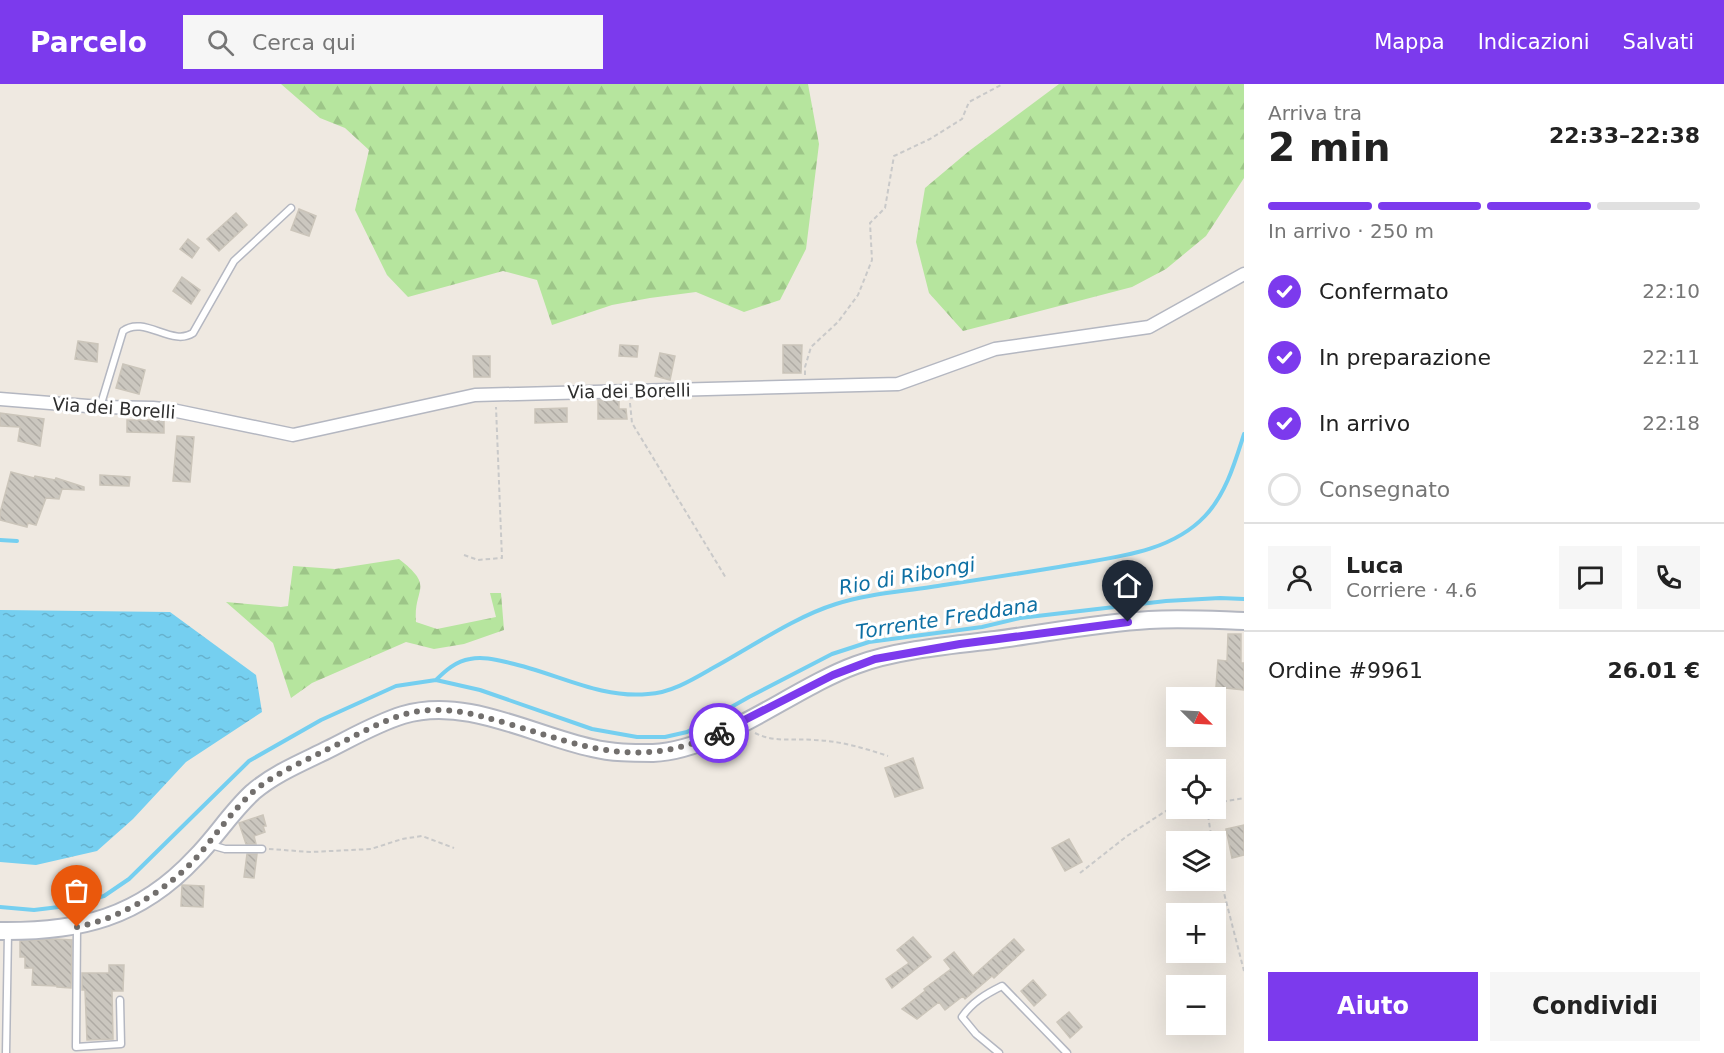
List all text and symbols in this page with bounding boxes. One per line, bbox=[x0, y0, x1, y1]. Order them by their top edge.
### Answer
search box bbox=[183, 15, 603, 69]
text: Parcelo bbox=[30, 26, 147, 59]
icon: search bbox=[204, 26, 237, 59]
text: Cerca qui bbox=[252, 30, 356, 55]
text: Mappa bbox=[1374, 30, 1445, 54]
text: Indicazioni bbox=[1478, 30, 1590, 54]
text: Salvati bbox=[1623, 30, 1694, 54]
text: Arriva tra bbox=[1268, 101, 1362, 125]
text: 22:33–22:38 bbox=[1549, 123, 1700, 148]
text: 2 min bbox=[1268, 125, 1390, 170]
text: In arrivo · 250 m bbox=[1268, 219, 1434, 243]
icon: check bbox=[1268, 275, 1301, 308]
text: Confermato bbox=[1319, 279, 1449, 304]
text: 22:10 bbox=[1642, 279, 1700, 303]
icon: check bbox=[1268, 341, 1301, 374]
text: In preparazione bbox=[1319, 345, 1491, 370]
text: 22:11 bbox=[1642, 345, 1700, 369]
street label: Via dei Borelli bbox=[567, 379, 691, 403]
street label: Via dei Borelli bbox=[52, 393, 176, 423]
icon: check bbox=[1268, 407, 1301, 440]
text: In arrivo bbox=[1319, 411, 1410, 436]
text: 22:18 bbox=[1642, 411, 1700, 435]
text: Consegnato bbox=[1319, 477, 1450, 502]
button: person bbox=[1268, 546, 1331, 609]
button: chat bbox=[1559, 546, 1622, 609]
button: phone bbox=[1637, 546, 1700, 609]
water label: Rio di Ribongi bbox=[837, 552, 977, 600]
text: Luca bbox=[1346, 553, 1404, 578]
pin bbox=[1102, 560, 1153, 622]
icon: home bbox=[1111, 569, 1144, 602]
text: Corriere · 4.6 bbox=[1346, 578, 1477, 602]
water label: Torrente Freddana bbox=[854, 592, 1040, 644]
text: Ordine #9961 bbox=[1268, 658, 1423, 683]
text: 26.01 € bbox=[1607, 658, 1700, 683]
north arrow bbox=[1166, 687, 1226, 747]
map controls bbox=[1166, 687, 1226, 1035]
courier bbox=[689, 703, 749, 763]
icon: bike bbox=[703, 717, 736, 750]
button: locate bbox=[1166, 759, 1226, 819]
button: layers bbox=[1166, 831, 1226, 891]
pin bbox=[51, 865, 102, 927]
icon: bag bbox=[60, 874, 93, 907]
button: + bbox=[1166, 903, 1226, 963]
button: Aiuto bbox=[1268, 972, 1478, 1041]
button: Condividi bbox=[1490, 972, 1700, 1041]
button: − bbox=[1166, 975, 1226, 1035]

